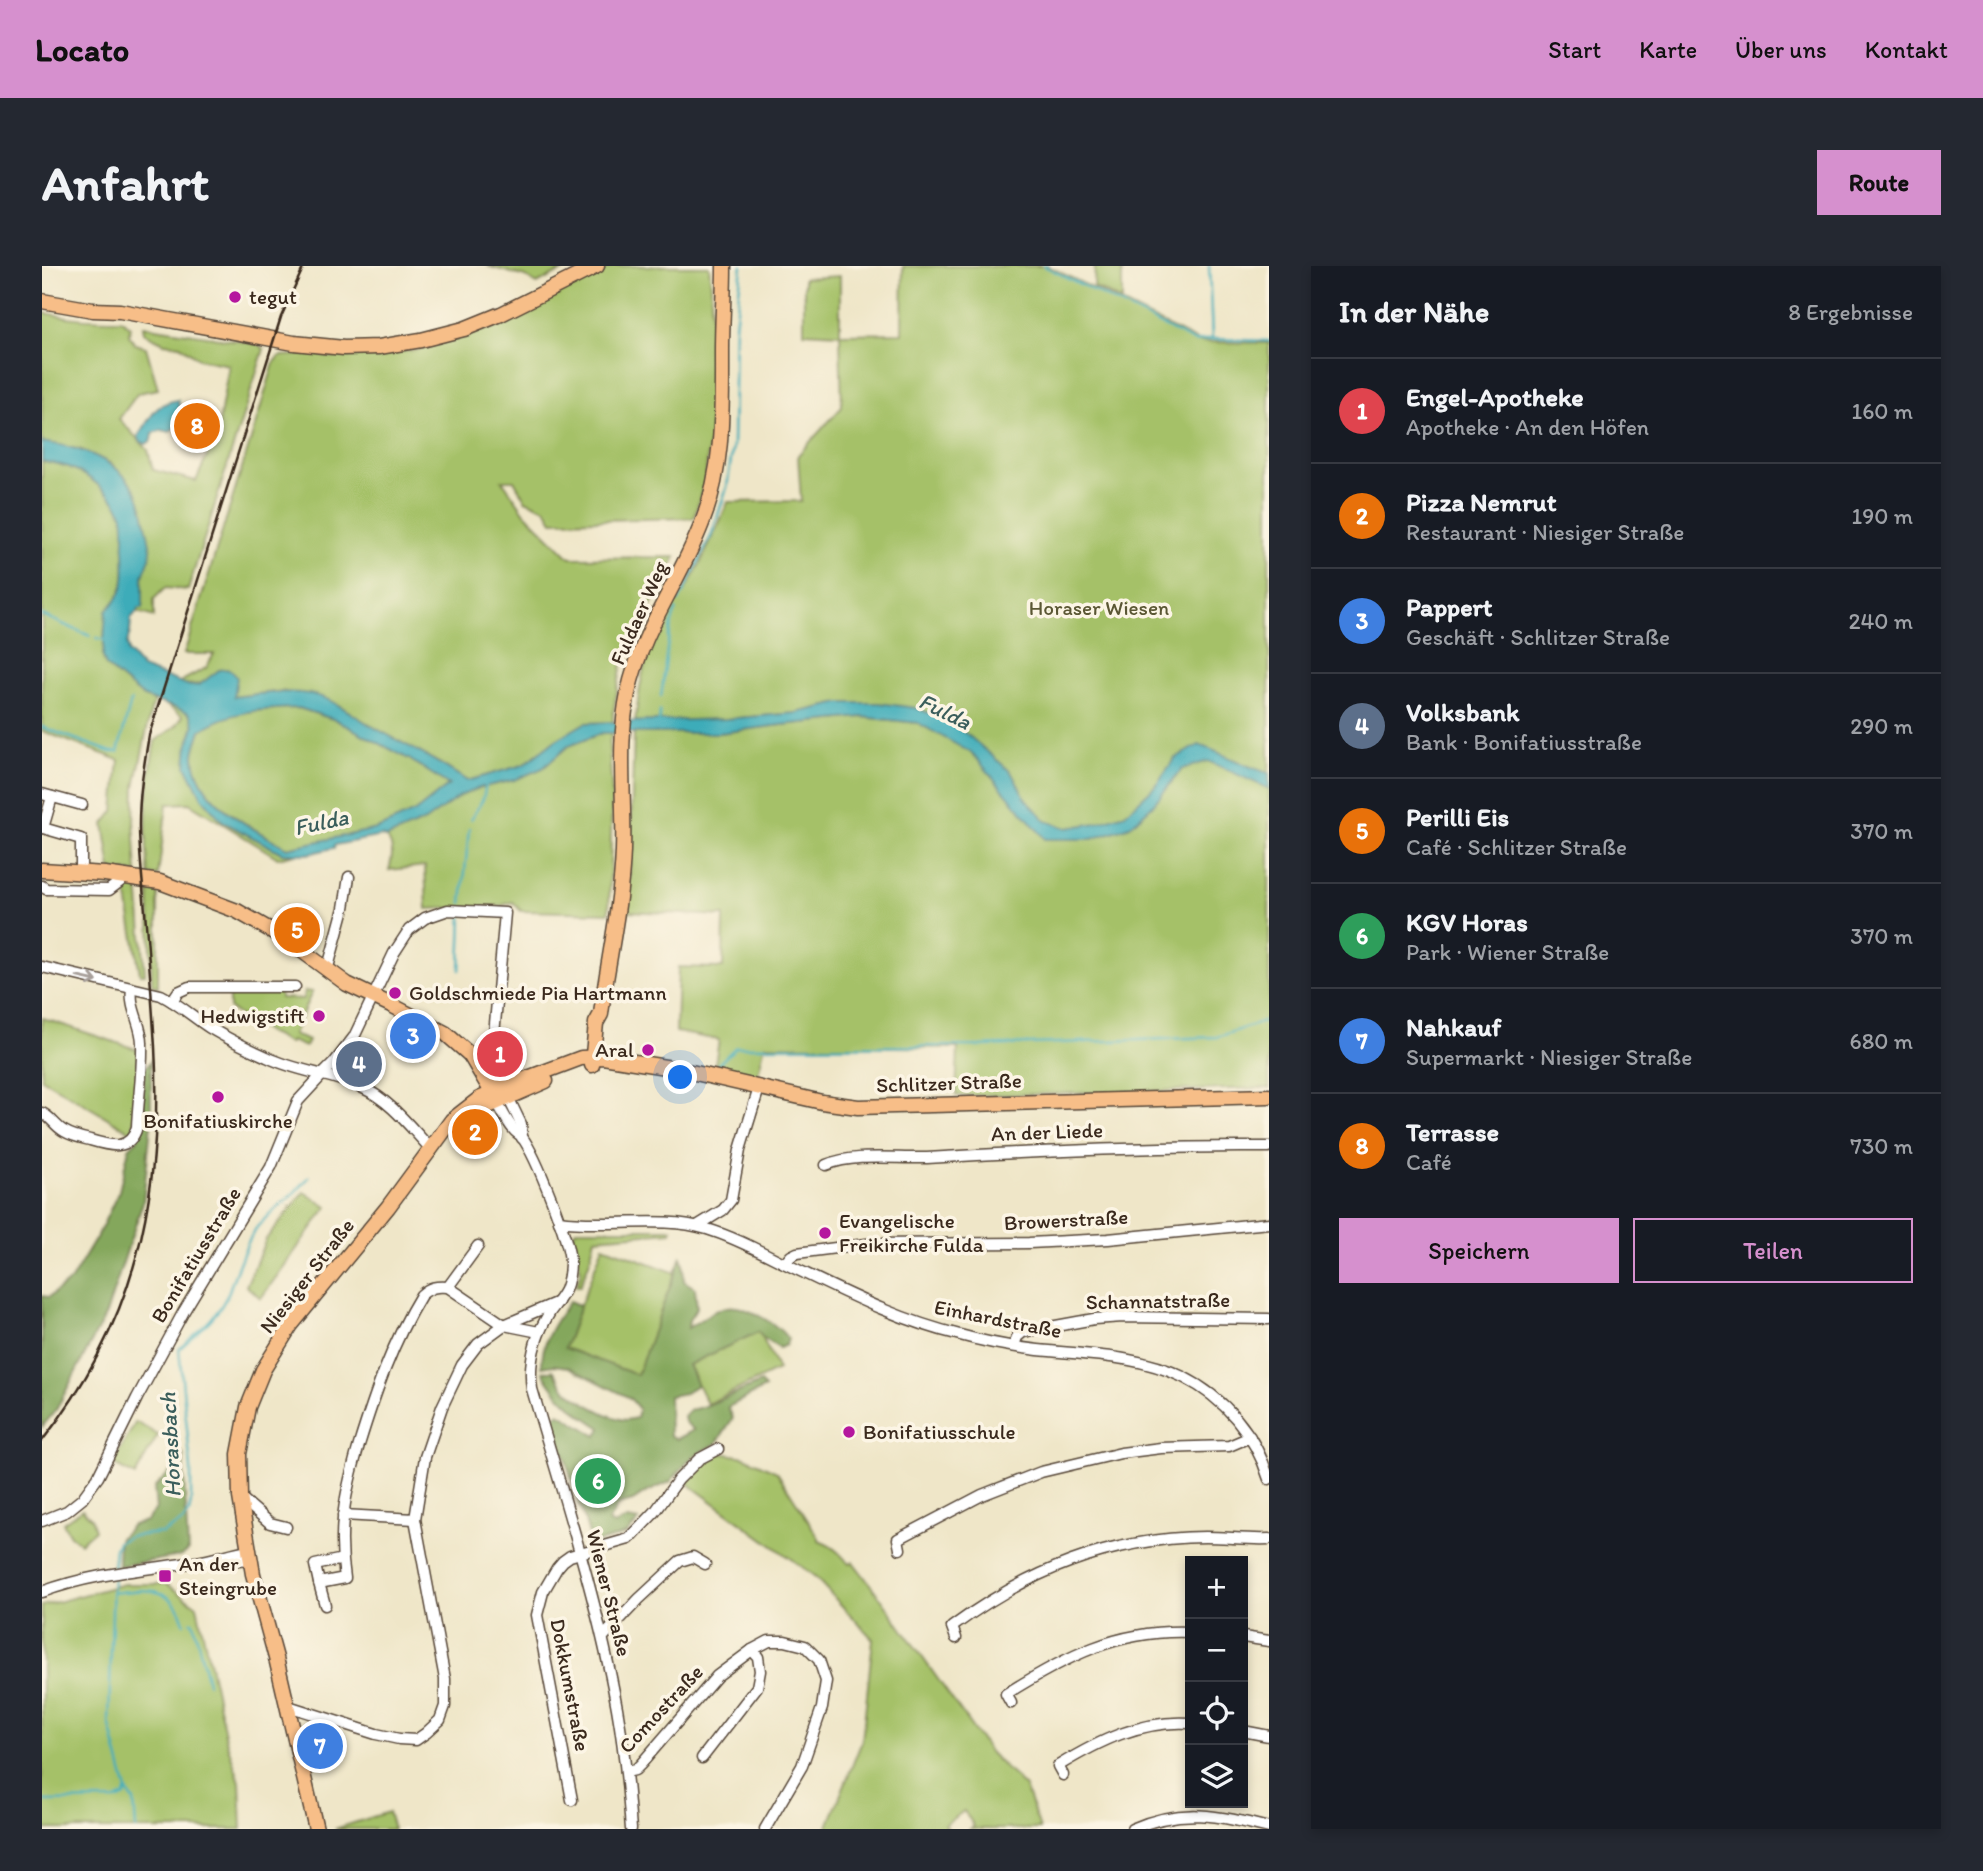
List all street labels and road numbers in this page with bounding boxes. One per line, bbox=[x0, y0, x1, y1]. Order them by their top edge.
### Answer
street label: Fuldaer Weg bbox=[605, 557, 673, 669]
street label: Schlitzer Straße bbox=[876, 1067, 1022, 1098]
street label: An der Liede bbox=[991, 1117, 1103, 1146]
street label: Bonifatiusstraße bbox=[145, 1182, 246, 1327]
street label: Browerstraße bbox=[1003, 1204, 1129, 1235]
street label: Niesiger Straße bbox=[254, 1213, 359, 1338]
street label: Schannatstraße bbox=[1086, 1287, 1230, 1314]
street label: Einhardstraße bbox=[932, 1294, 1064, 1343]
street label: Wiener Straße bbox=[582, 1527, 637, 1659]
street label: Dokkumstraße bbox=[545, 1616, 596, 1753]
street label: Comostraße bbox=[613, 1659, 708, 1758]

